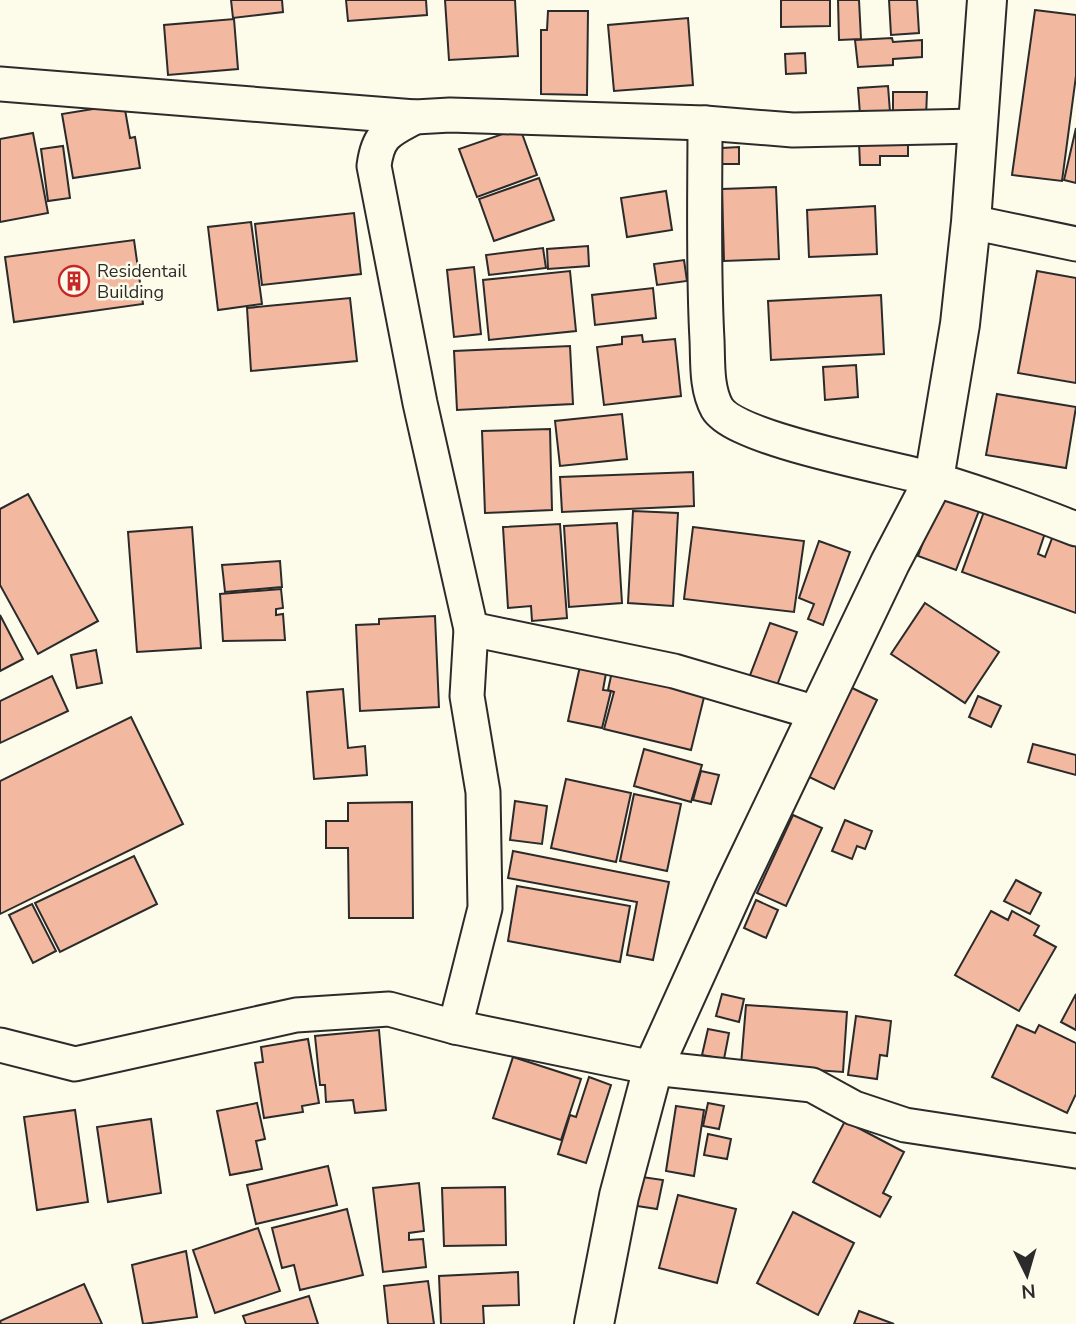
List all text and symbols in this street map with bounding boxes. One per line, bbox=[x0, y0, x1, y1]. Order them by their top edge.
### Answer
place label: Residentail Building bbox=[97, 259, 188, 304]
building icon: Residentail Building bbox=[57, 264, 91, 298]
north arrow bbox=[992, 1240, 1062, 1310]
text: N bbox=[1020, 1277, 1037, 1305]

